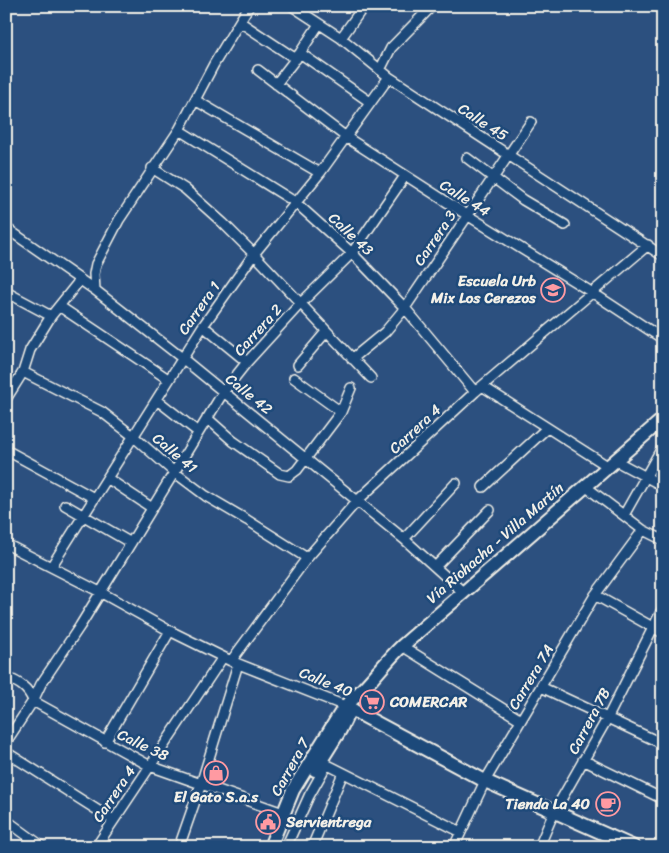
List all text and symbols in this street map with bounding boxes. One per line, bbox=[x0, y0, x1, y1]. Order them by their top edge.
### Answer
street label: Calle 45 bbox=[453, 96, 513, 148]
street label: Calle 44 bbox=[434, 172, 496, 224]
street label: Carrera 3 bbox=[407, 205, 463, 271]
street label: Calle 43 bbox=[322, 206, 380, 262]
place label: Escuela Urb Mix Los Cerezos bbox=[430, 268, 537, 311]
street label: Carrera 1 bbox=[171, 276, 227, 340]
school or university icon: Escuela Urb Mix Los Cerezos bbox=[540, 277, 566, 303]
street label: Carrera 2 bbox=[227, 298, 289, 362]
street label: Calle 42 bbox=[219, 367, 279, 422]
street label: Carrera 4 bbox=[383, 398, 447, 460]
street label: Calle 41 bbox=[146, 426, 204, 480]
street label: Vía Riohacha - Villa Martín bbox=[420, 476, 570, 610]
street label: Carrera 7A bbox=[501, 639, 561, 715]
street label: Calle 40 bbox=[295, 659, 357, 705]
street label: Carrera 7B bbox=[560, 682, 618, 759]
supermarket icon: COMERCAR bbox=[359, 689, 385, 715]
place label: COMERCAR bbox=[389, 689, 467, 715]
street label: Calle 38 bbox=[113, 722, 173, 768]
street label: Carrera 7 bbox=[263, 732, 317, 801]
street label: Carrera 4 bbox=[85, 760, 143, 828]
shop icon: El Gato S.a.s bbox=[203, 760, 229, 786]
place label: El Gato S.a.s bbox=[174, 784, 259, 810]
place label: Tienda La 40 bbox=[505, 791, 591, 817]
cafe icon: Tienda La 40 bbox=[595, 791, 621, 817]
public building icon: Servientrega bbox=[255, 809, 281, 835]
place label: Servientrega bbox=[285, 809, 372, 835]

